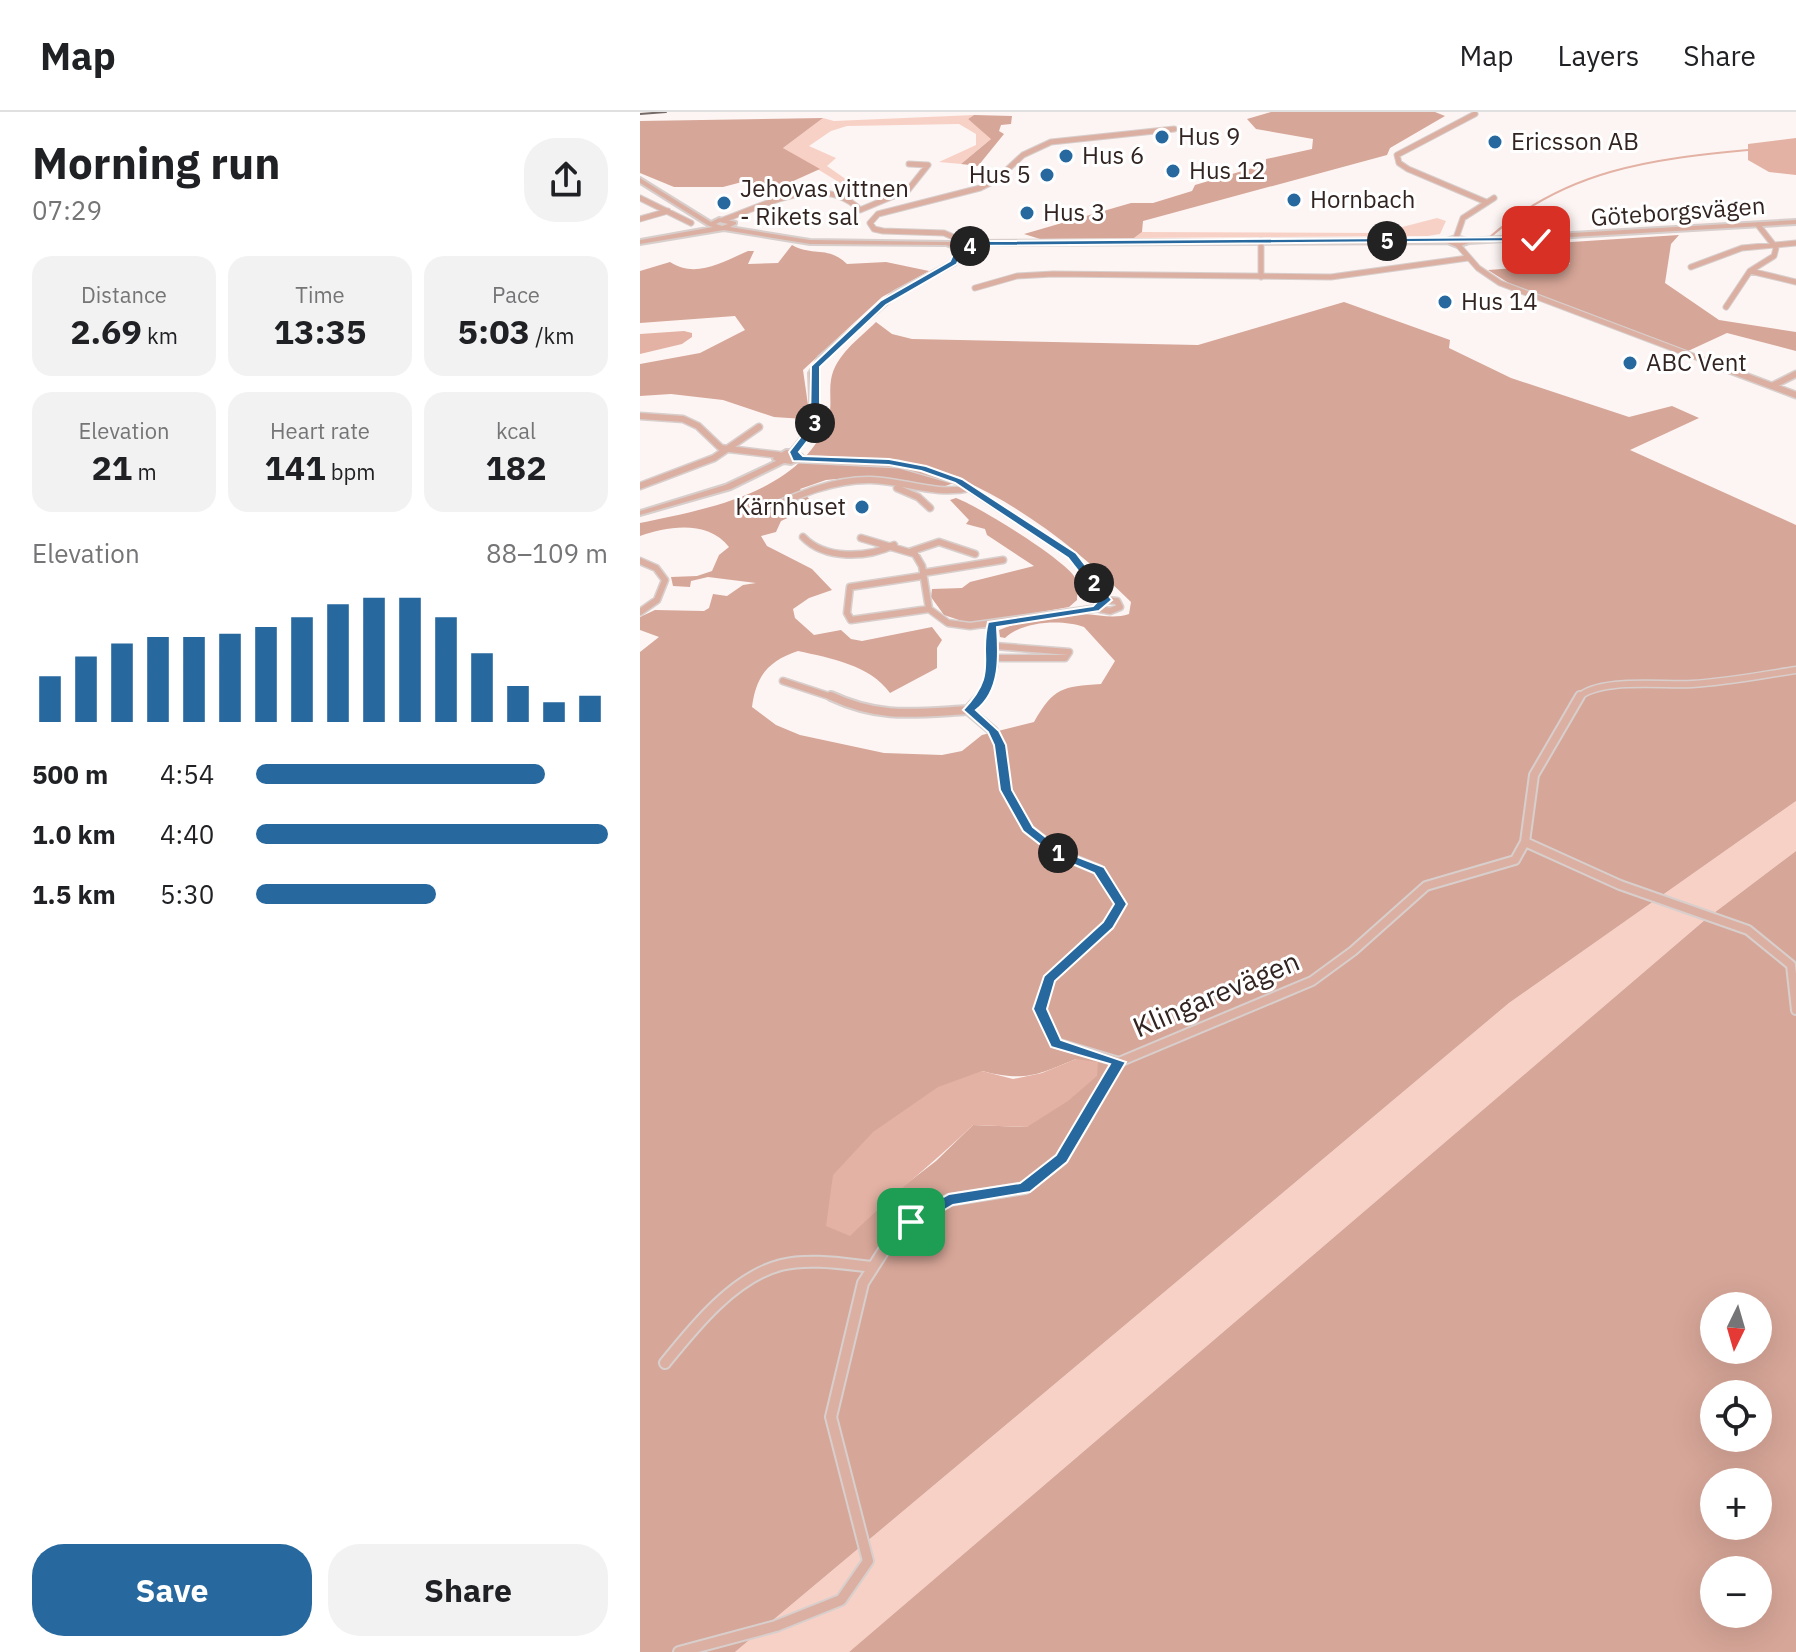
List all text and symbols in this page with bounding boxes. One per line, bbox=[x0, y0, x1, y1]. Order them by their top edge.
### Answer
text: Map bbox=[40, 31, 116, 80]
text: Map bbox=[1459, 37, 1513, 74]
text: Layers bbox=[1557, 37, 1639, 74]
text: Share bbox=[1683, 37, 1756, 74]
place label: Hus 9 bbox=[1178, 120, 1240, 152]
place label: Ericsson AB bbox=[1511, 125, 1639, 157]
marker: Hus 9 bbox=[1153, 128, 1171, 146]
marker: Ericsson AB bbox=[1486, 133, 1504, 151]
text: Morning run bbox=[32, 134, 281, 191]
button: share bbox=[524, 138, 608, 222]
place label: Hus 6 bbox=[1082, 139, 1144, 171]
marker: Hus 6 bbox=[1057, 147, 1075, 165]
place label: Hus 12 bbox=[1189, 154, 1266, 186]
place label: Hus 5 bbox=[969, 158, 1031, 190]
marker: Hus 12 bbox=[1164, 162, 1182, 180]
marker: Hus 5 bbox=[1038, 166, 1056, 184]
place label: Jehovas vittnen - Rikets sal bbox=[740, 172, 909, 232]
place label: Hornbach bbox=[1310, 183, 1415, 215]
street label: Göteborgsvägen bbox=[1590, 189, 1766, 233]
marker: Hornbach bbox=[1285, 191, 1303, 209]
text: 07:29 bbox=[32, 193, 102, 227]
marker: Jehovas vittnen - Rikets sal bbox=[715, 194, 733, 212]
place label: Hus 3 bbox=[1043, 196, 1105, 228]
marker: Hus 3 bbox=[1018, 204, 1036, 222]
pin bbox=[1502, 206, 1570, 274]
icon: check bbox=[1514, 218, 1558, 262]
pin: 5 bbox=[1367, 221, 1407, 261]
pin: 4 bbox=[950, 226, 990, 266]
text: 5 bbox=[1380, 226, 1394, 255]
text: 4 bbox=[963, 231, 977, 260]
text: Distance bbox=[81, 280, 167, 309]
text: Time bbox=[295, 280, 345, 309]
text: Pace bbox=[492, 280, 540, 309]
place label: Hus 14 bbox=[1461, 285, 1538, 317]
marker: Hus 14 bbox=[1436, 293, 1454, 311]
text: 2.69 bbox=[70, 309, 142, 353]
text: 13:35 bbox=[274, 309, 366, 353]
text: 5:03 bbox=[458, 309, 530, 353]
text: km bbox=[142, 321, 178, 350]
text: /km bbox=[530, 321, 574, 350]
place label: ABC Vent bbox=[1646, 346, 1747, 378]
marker: ABC Vent bbox=[1621, 354, 1639, 372]
pin: 3 bbox=[795, 403, 835, 443]
text: 3 bbox=[808, 408, 822, 437]
text: Elevation bbox=[78, 416, 170, 445]
text: Heart rate bbox=[270, 416, 370, 445]
text: kcal bbox=[496, 416, 536, 445]
text: 21 bbox=[91, 445, 132, 489]
text: 141 bbox=[264, 445, 326, 489]
text: 182 bbox=[485, 445, 547, 489]
text: m bbox=[132, 457, 157, 486]
text: bpm bbox=[326, 457, 376, 486]
place label: Kärnhuset bbox=[735, 490, 846, 522]
marker: Kärnhuset bbox=[853, 498, 871, 516]
text: Elevation bbox=[32, 536, 140, 570]
text: 88–109 m bbox=[486, 536, 608, 570]
pin: 2 bbox=[1074, 563, 1114, 603]
text: 2 bbox=[1087, 568, 1101, 597]
text: 500 m bbox=[32, 757, 108, 791]
text: 4:54 bbox=[160, 757, 214, 791]
text: 1.0 km bbox=[32, 817, 116, 851]
text: 4:40 bbox=[160, 817, 214, 851]
pin: 1 bbox=[1038, 833, 1078, 873]
text: 1 bbox=[1051, 838, 1065, 867]
text: 1.5 km bbox=[32, 877, 116, 911]
text: 5:30 bbox=[160, 877, 214, 911]
street label: Klingarevägen bbox=[1127, 942, 1305, 1045]
pin bbox=[877, 1188, 945, 1256]
icon: arrive bbox=[889, 1200, 933, 1244]
north arrow bbox=[1700, 1292, 1772, 1364]
map controls bbox=[1700, 1292, 1772, 1628]
button: locate bbox=[1700, 1380, 1772, 1452]
button: + bbox=[1700, 1468, 1772, 1540]
button: Save bbox=[32, 1544, 312, 1636]
button: Share bbox=[328, 1544, 608, 1636]
button: − bbox=[1700, 1556, 1772, 1628]

